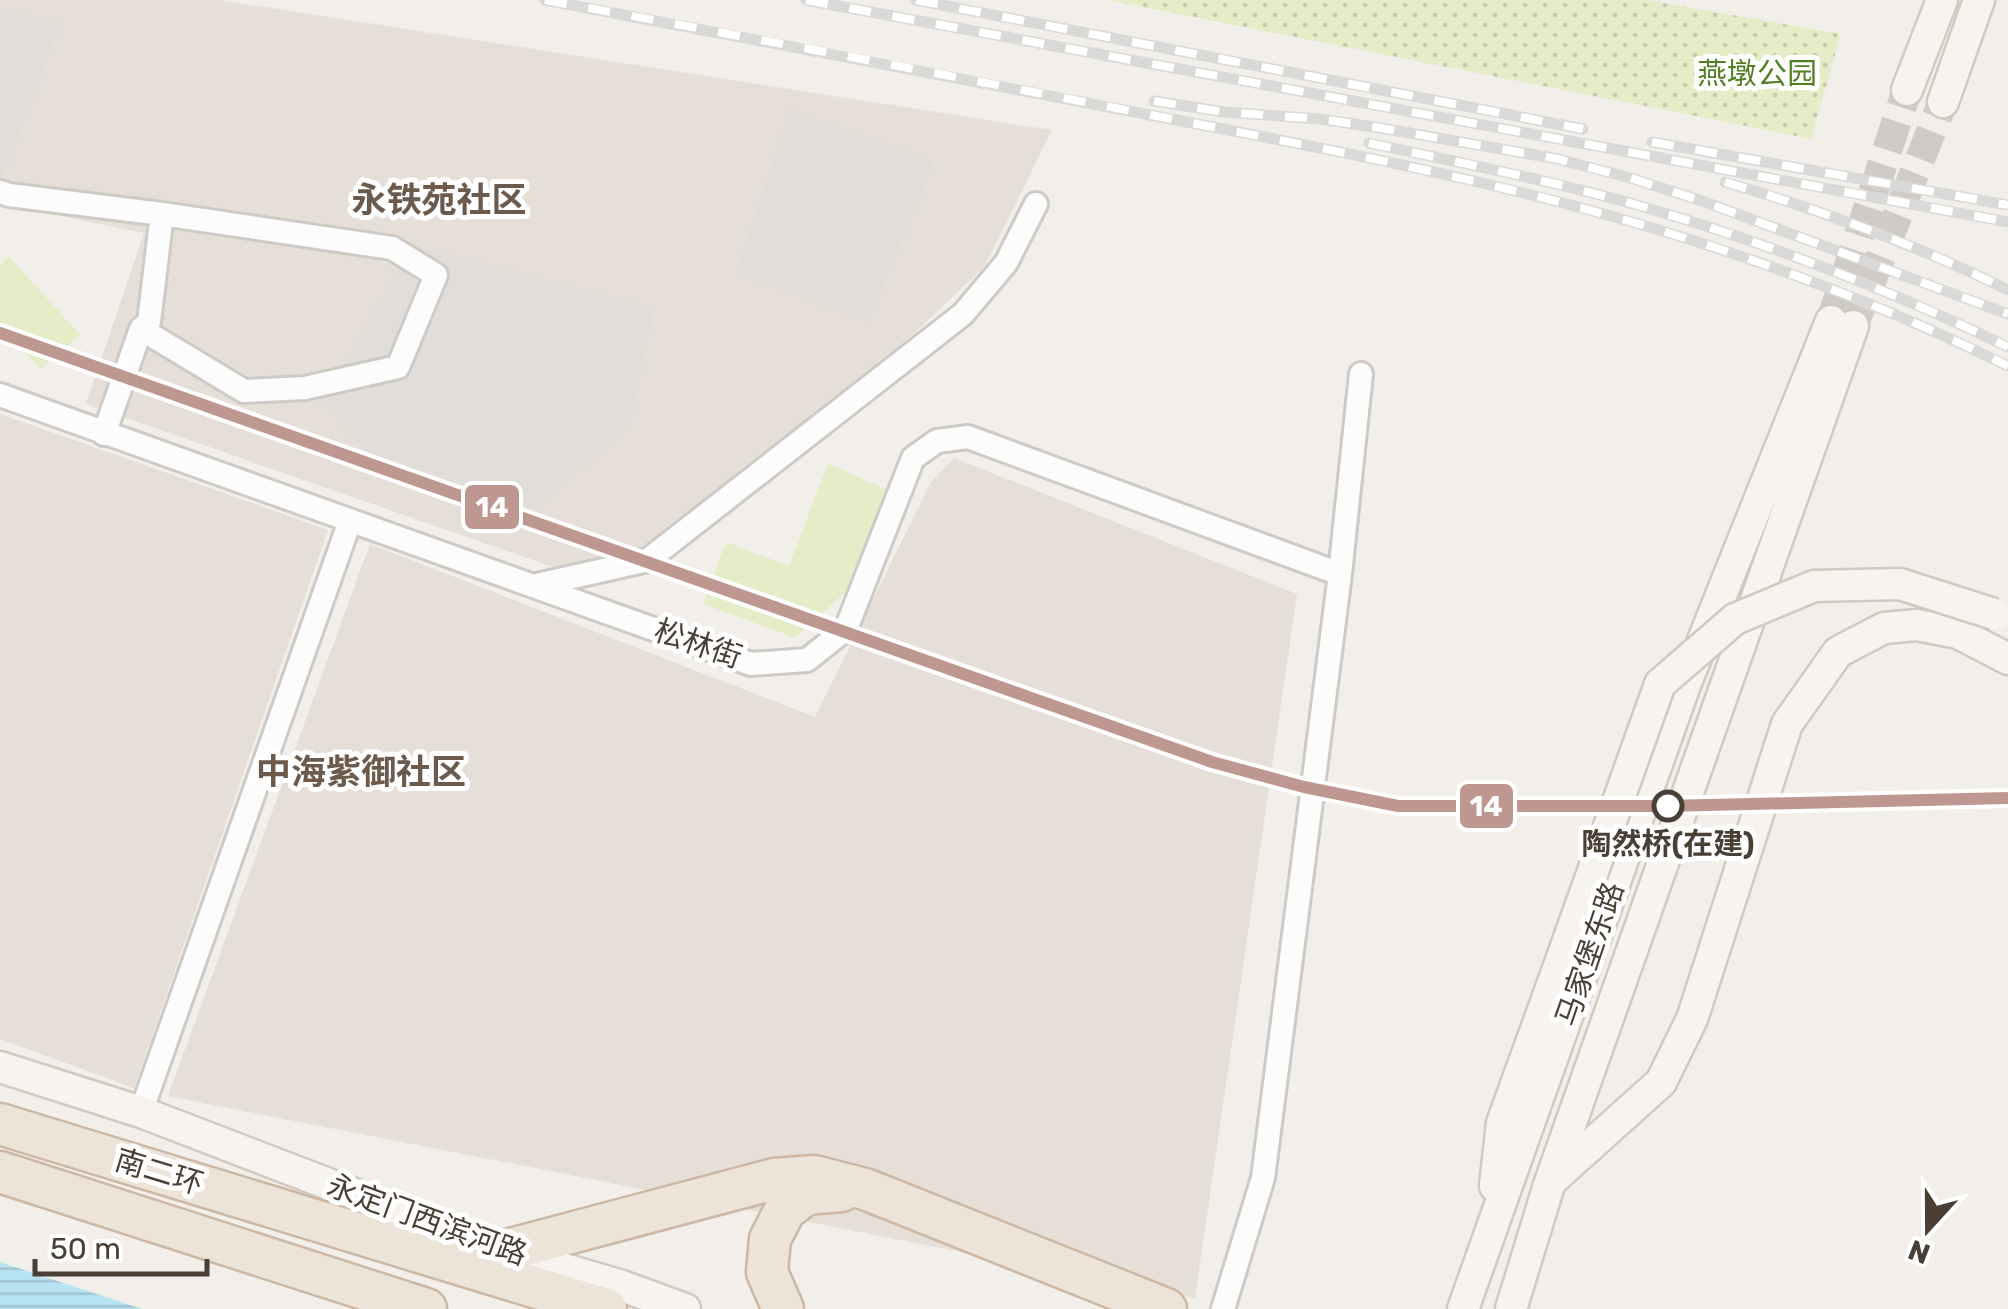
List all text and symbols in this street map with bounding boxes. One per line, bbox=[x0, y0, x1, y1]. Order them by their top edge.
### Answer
park label: 燕墩公园 bbox=[1697, 56, 1817, 92]
district label: 永铁苑社区 bbox=[351, 179, 527, 221]
line badge: 14 bbox=[463, 483, 521, 531]
text: 14 bbox=[475, 491, 509, 524]
street label: 松林街 bbox=[650, 612, 746, 676]
district label: 中海紫御社区 bbox=[256, 751, 466, 793]
line badge: 14 bbox=[1458, 782, 1515, 830]
text: 14 bbox=[1469, 790, 1503, 823]
marker: 陶然桥(在建) bbox=[1653, 791, 1683, 821]
place label: 陶然桥(在建) bbox=[1581, 826, 1755, 862]
street label: 马家堡东路 bbox=[1549, 877, 1631, 1031]
street label: 南二环 bbox=[111, 1142, 207, 1202]
street label: 永定门西滨河路 bbox=[322, 1167, 532, 1273]
north arrow bbox=[1878, 1179, 1978, 1279]
scale bar bbox=[35, 1214, 208, 1276]
text: 50 m bbox=[50, 1231, 121, 1267]
text: N bbox=[1904, 1233, 1935, 1271]

